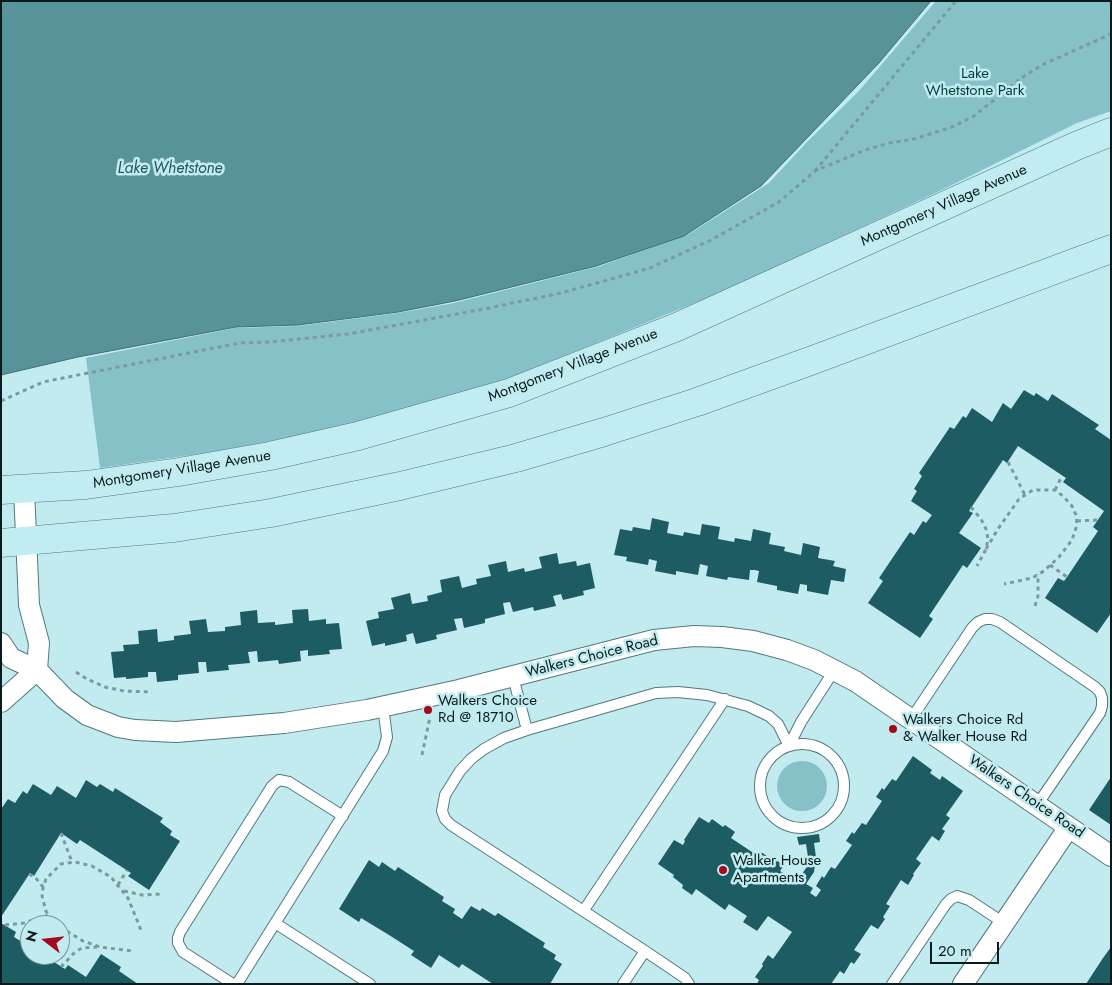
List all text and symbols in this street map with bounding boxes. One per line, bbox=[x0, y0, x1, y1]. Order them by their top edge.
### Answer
park label: Lake Whetstone Park bbox=[926, 65, 1024, 100]
water label: Lake Whetstone bbox=[117, 159, 223, 179]
street label: Montgomery Village Avenue bbox=[858, 161, 1030, 251]
street label: Montgomery Village Avenue bbox=[486, 325, 660, 407]
street label: Montgomery Village Avenue bbox=[92, 447, 272, 493]
street label: Walkers Choice Road bbox=[524, 632, 660, 682]
place label: Walkers Choice Rd @ 18710 bbox=[438, 692, 537, 727]
marker: Walkers Choice Rd @ 18710 bbox=[422, 704, 434, 716]
place label: Walkers Choice Rd & Walker House Rd bbox=[903, 711, 1027, 746]
marker: Walkers Choice Rd & Walker House Rd bbox=[887, 723, 899, 735]
street label: Walkers Choice Road bbox=[965, 752, 1087, 842]
place label: Walker House Apartments bbox=[733, 852, 821, 887]
marker: Walker House Apartments bbox=[717, 864, 729, 876]
north arrow bbox=[20, 915, 70, 965]
text: N bbox=[20, 928, 43, 944]
scale bar bbox=[932, 932, 1001, 964]
text: 20 m bbox=[938, 940, 972, 962]

